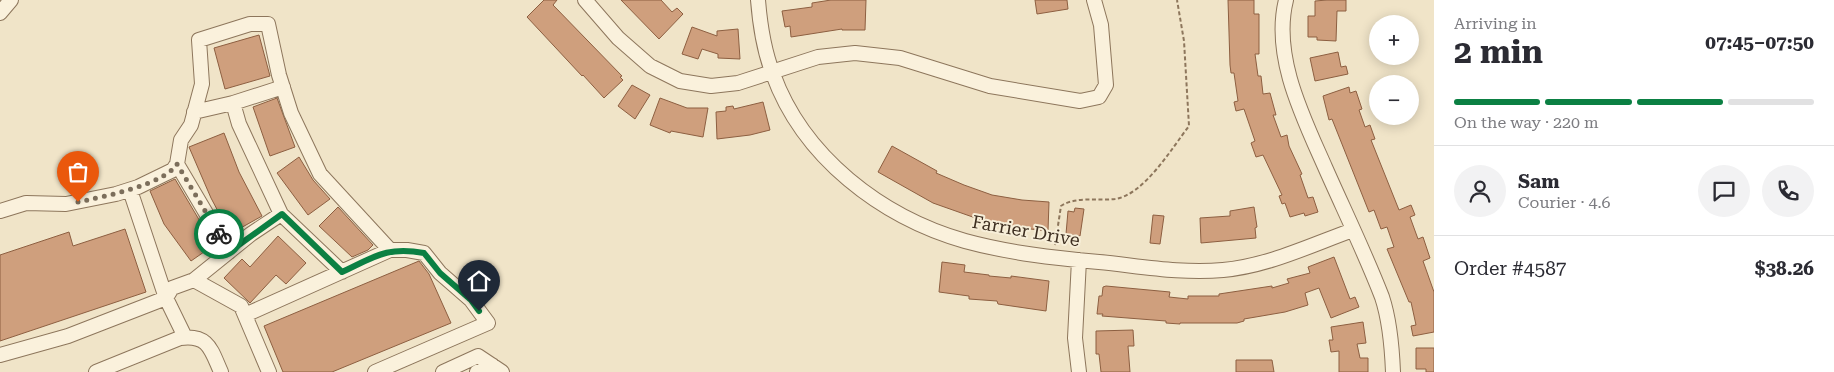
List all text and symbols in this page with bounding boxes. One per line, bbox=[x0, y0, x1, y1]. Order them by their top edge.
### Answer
text: Arriving in bbox=[1454, 14, 1537, 33]
map controls bbox=[1369, 15, 1419, 125]
button: + bbox=[1369, 15, 1419, 65]
text: 07:45–07:50 bbox=[1705, 31, 1814, 54]
text: 2 min bbox=[1454, 33, 1543, 71]
button: − bbox=[1369, 75, 1419, 125]
text: On the way · 220 m bbox=[1454, 113, 1599, 132]
pin bbox=[57, 151, 99, 202]
icon: bag bbox=[64, 158, 92, 186]
button: person bbox=[1454, 165, 1506, 217]
button: chat bbox=[1698, 165, 1750, 217]
button: phone bbox=[1762, 165, 1814, 217]
text: Sam bbox=[1518, 170, 1560, 193]
text: Courier · 4.6 bbox=[1518, 193, 1611, 212]
courier bbox=[194, 209, 244, 259]
street label: Farrier Drive bbox=[971, 211, 1082, 250]
icon: bike bbox=[205, 220, 233, 248]
text: Order #4587 bbox=[1454, 257, 1566, 280]
text: $38.26 bbox=[1755, 257, 1814, 280]
pin bbox=[458, 260, 500, 311]
icon: home bbox=[465, 267, 493, 295]

